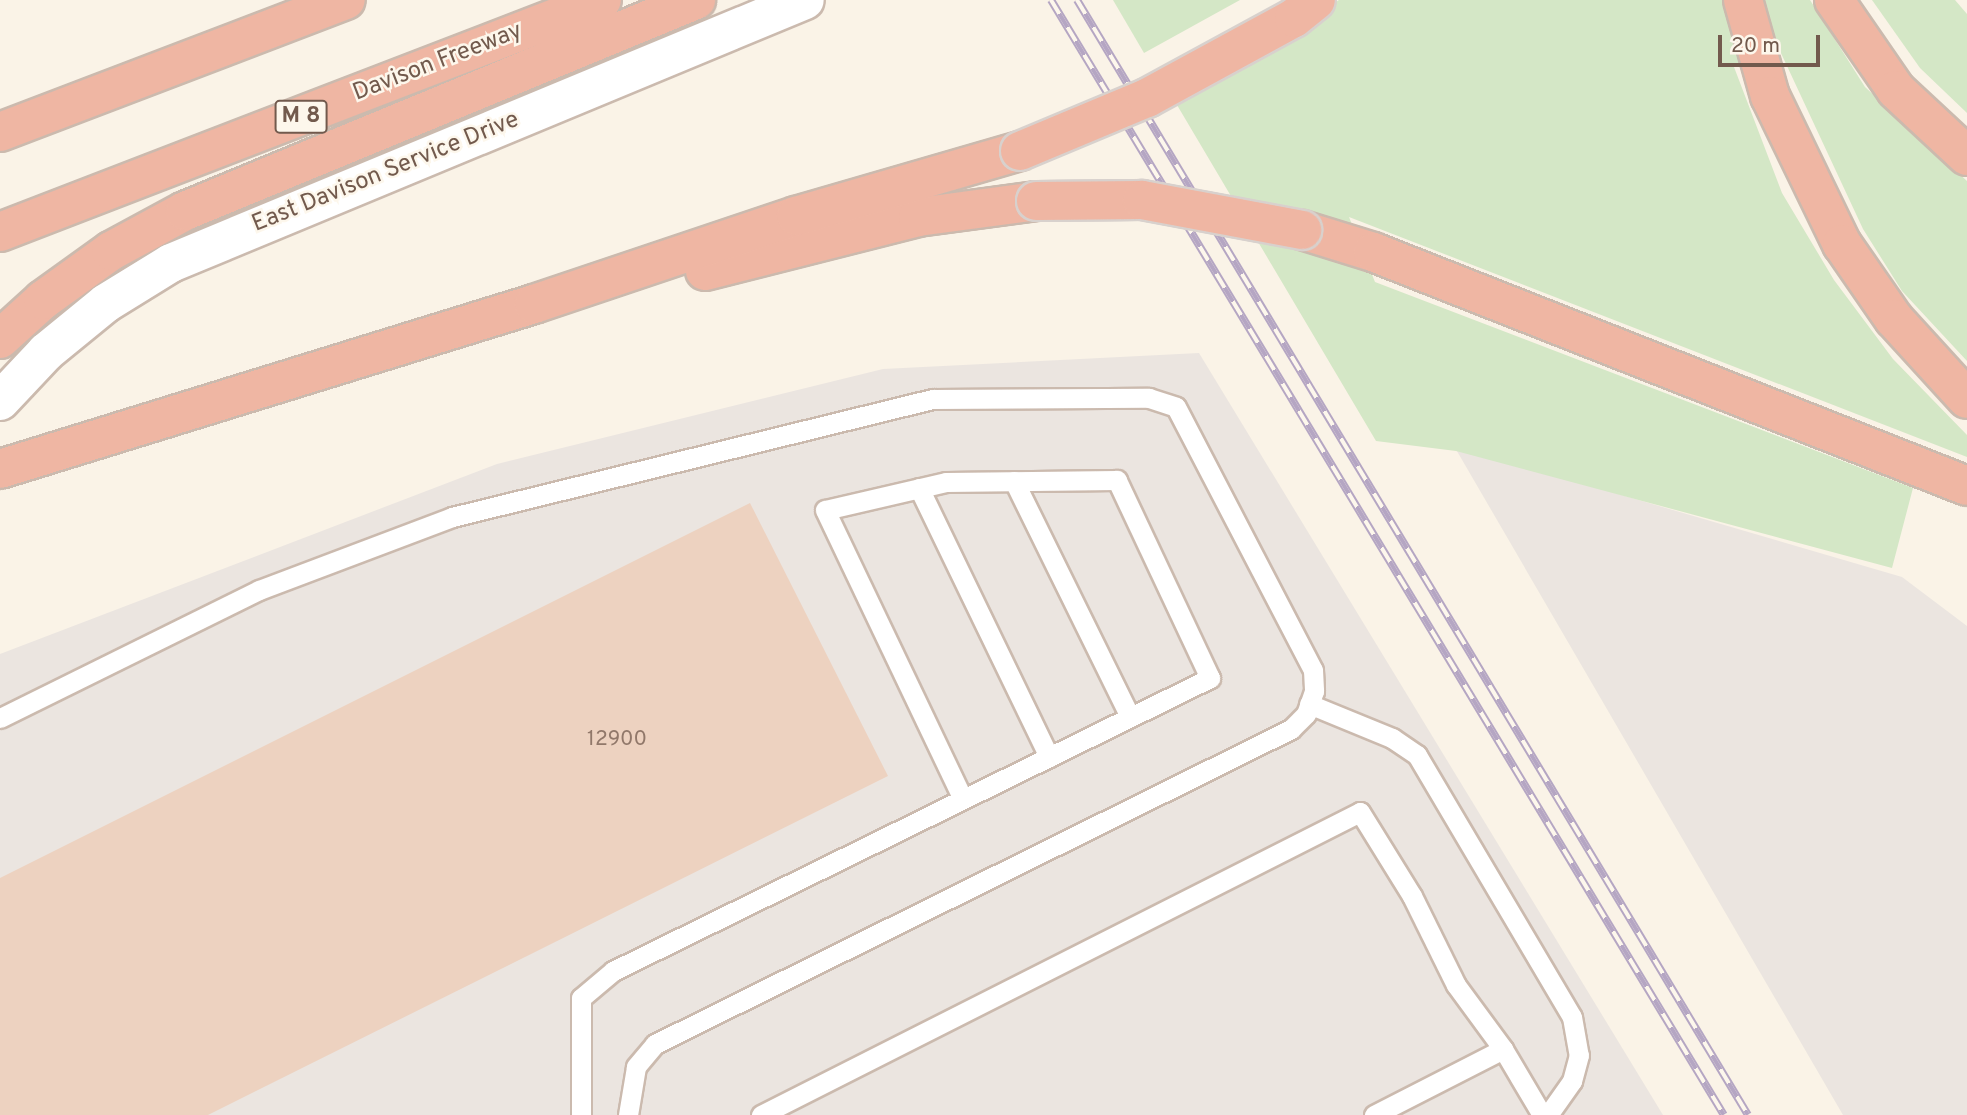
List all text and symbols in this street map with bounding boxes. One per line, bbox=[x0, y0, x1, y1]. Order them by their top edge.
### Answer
street label: Davison Freeway bbox=[349, 17, 527, 109]
scale bar bbox=[1722, 21, 1824, 65]
text: 20 m bbox=[1731, 33, 1780, 60]
road number: M 8 bbox=[273, 98, 329, 136]
street label: East Davison Service Drive bbox=[248, 106, 524, 240]
house number: 12900 bbox=[587, 727, 647, 753]

